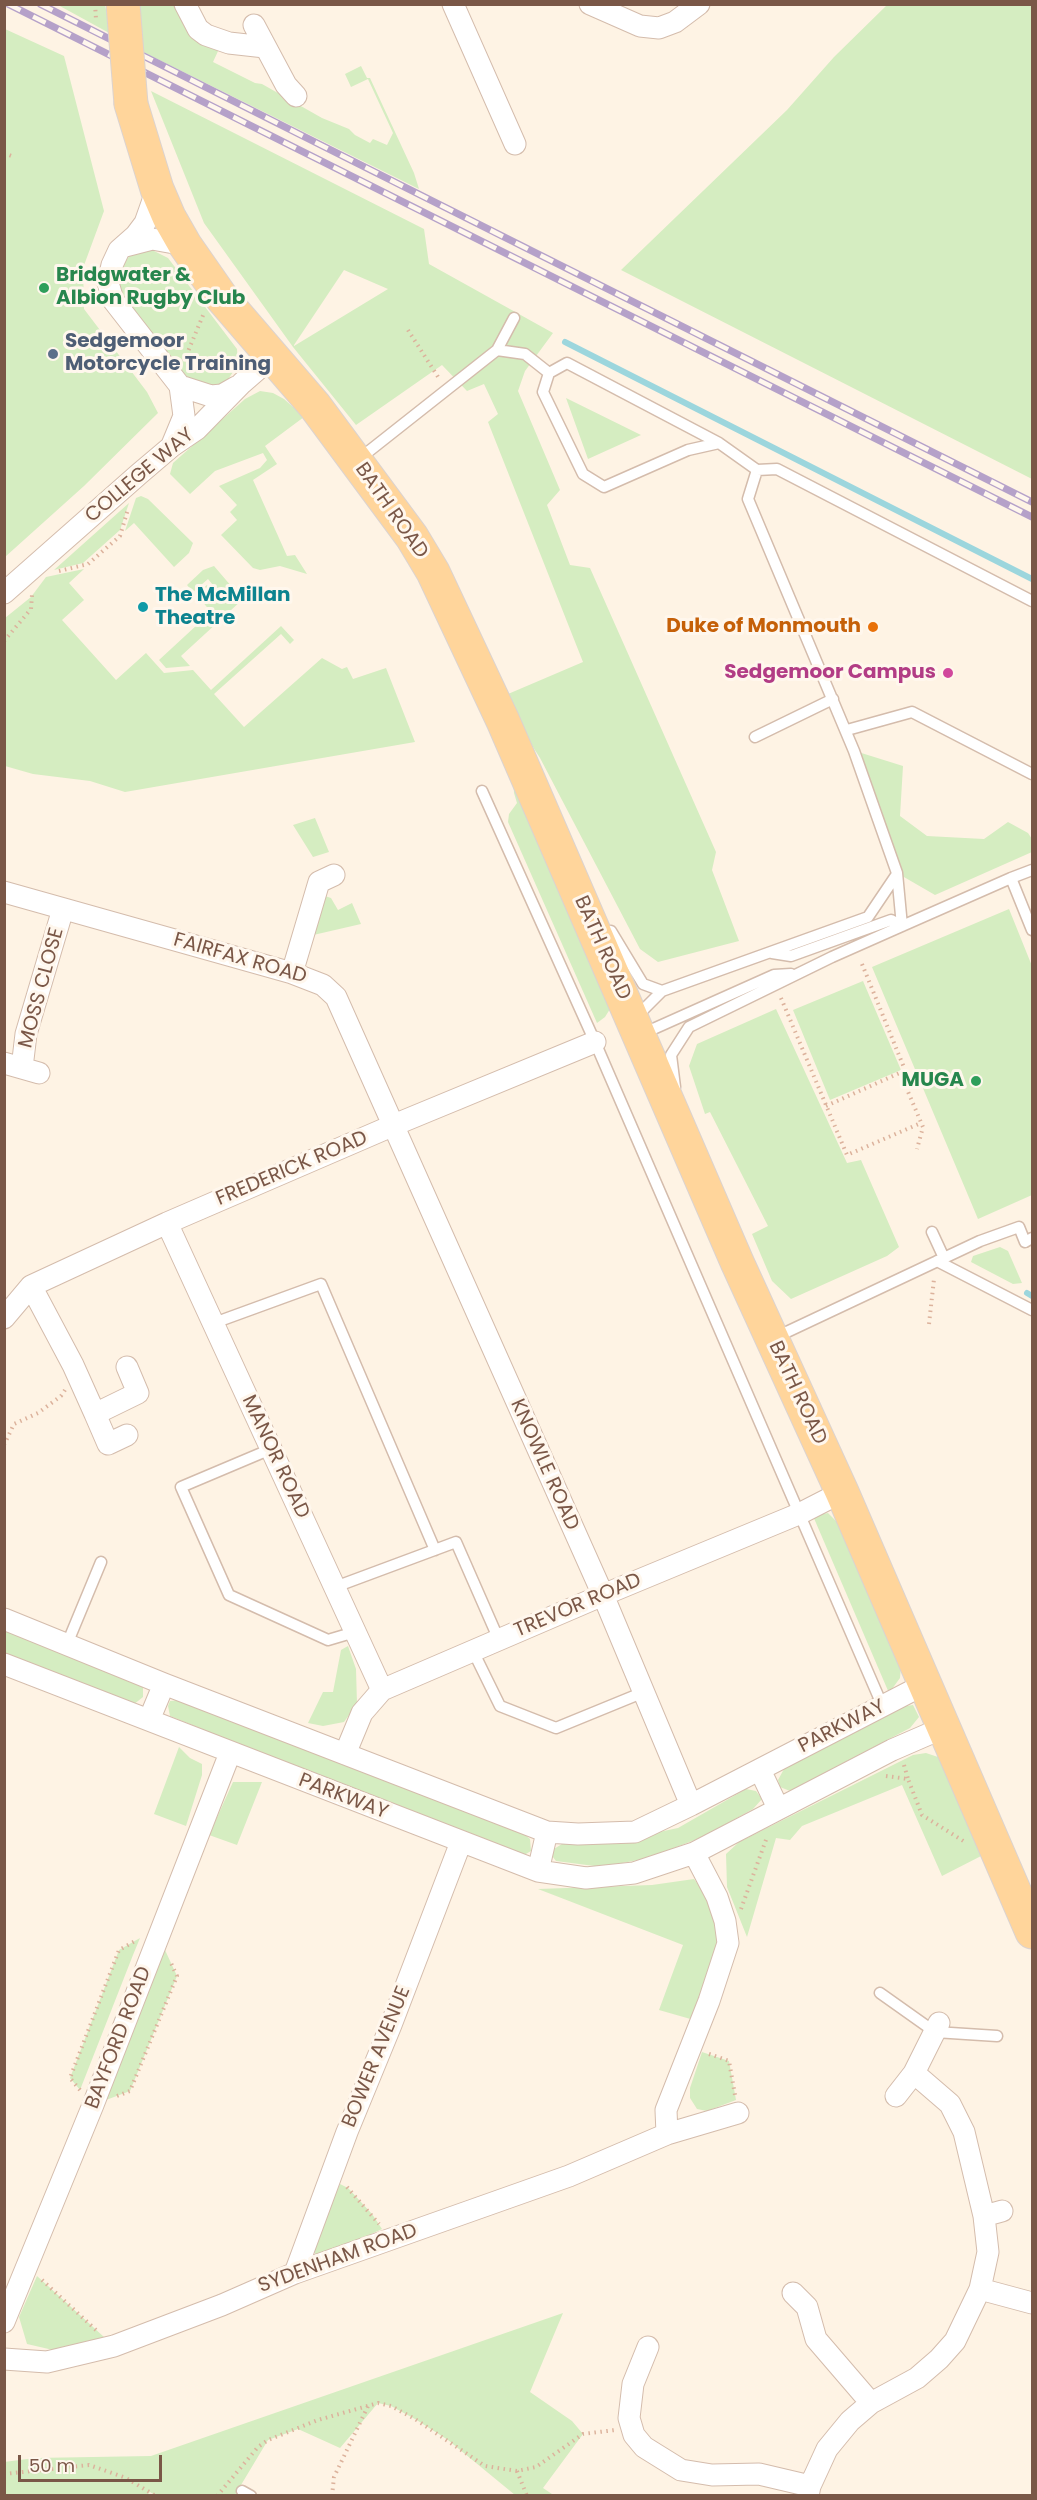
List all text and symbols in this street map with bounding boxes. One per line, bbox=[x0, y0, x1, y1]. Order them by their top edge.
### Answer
place label: Bridgwater & Albion Rugby Club bbox=[56, 264, 245, 311]
marker: Bridgwater & Albion Rugby Club bbox=[37, 281, 51, 295]
place label: Sedgemoor Motorcycle Training bbox=[65, 330, 271, 377]
marker: Sedgemoor Motorcycle Training bbox=[46, 347, 60, 361]
street label: COLLEGE WAY bbox=[81, 424, 199, 528]
street label: BATH ROAD bbox=[349, 459, 433, 563]
place label: The McMillan Theatre bbox=[155, 584, 290, 631]
marker: The McMillan Theatre bbox=[136, 600, 150, 614]
place label: Duke of Monmouth bbox=[666, 615, 861, 639]
marker: Duke of Monmouth bbox=[866, 620, 880, 634]
place label: Sedgemoor Campus bbox=[724, 661, 936, 685]
marker: Sedgemoor Campus bbox=[941, 666, 955, 680]
street label: BATH ROAD bbox=[568, 892, 636, 1004]
street label: MOSS CLOSE bbox=[14, 925, 70, 1051]
street label: FAIRFAX ROAD bbox=[171, 929, 309, 989]
place label: MUGA bbox=[902, 1069, 964, 1093]
marker: MUGA bbox=[969, 1074, 983, 1088]
street label: FREDERICK ROAD bbox=[213, 1126, 371, 1212]
street label: BATH ROAD bbox=[763, 1338, 831, 1448]
street label: MANOR ROAD bbox=[236, 1391, 314, 1523]
street label: KNOWLE ROAD bbox=[504, 1396, 584, 1534]
street label: TREVOR ROAD bbox=[511, 1568, 645, 1644]
street label: PARKWAY bbox=[795, 1695, 889, 1759]
street label: PARKWAY bbox=[295, 1769, 391, 1825]
street label: BAYFORD ROAD bbox=[81, 1964, 157, 2112]
street label: BOWER AVENUE bbox=[338, 1983, 416, 2131]
street label: SYDENHAM ROAD bbox=[255, 2219, 421, 2299]
scale bar bbox=[21, 2443, 165, 2481]
text: 50 m bbox=[29, 2453, 75, 2478]

